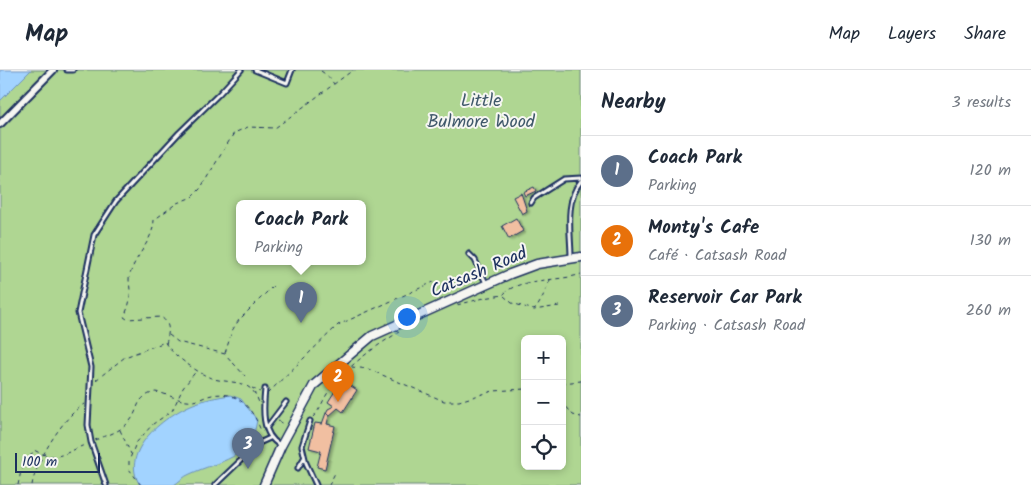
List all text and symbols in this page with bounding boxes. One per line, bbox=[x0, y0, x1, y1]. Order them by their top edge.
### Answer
text: Map bbox=[25, 15, 68, 54]
text: Map bbox=[829, 20, 860, 49]
text: Layers bbox=[888, 20, 936, 49]
text: Share bbox=[964, 20, 1006, 49]
text: Nearby bbox=[601, 86, 666, 119]
park label: Little Bulmore Wood bbox=[427, 87, 536, 137]
text: 3 results bbox=[952, 90, 1011, 115]
text: Coach Park bbox=[648, 143, 742, 173]
text: 1 bbox=[615, 158, 619, 183]
text: 120 m bbox=[970, 158, 1011, 183]
text: Parking bbox=[648, 173, 697, 198]
popup bbox=[236, 200, 366, 265]
text: Coach Park bbox=[254, 205, 348, 235]
text: Monty's Cafe bbox=[648, 213, 759, 243]
text: 2 bbox=[612, 228, 622, 253]
text: 130 m bbox=[970, 228, 1011, 253]
text: Parking bbox=[254, 235, 303, 260]
street label: Catsash Road bbox=[426, 239, 533, 306]
text: Café · Catsash Road bbox=[648, 243, 786, 268]
pin: 1 bbox=[285, 282, 317, 323]
text: Reservoir Car Park bbox=[648, 283, 802, 313]
text: 3 bbox=[613, 298, 621, 323]
text: 260 m bbox=[966, 298, 1011, 323]
your location bbox=[394, 304, 420, 330]
text: Parking · Catsash Road bbox=[648, 313, 805, 338]
map controls bbox=[521, 335, 566, 470]
button: + bbox=[521, 335, 566, 380]
pin: 2 bbox=[322, 361, 354, 402]
button: − bbox=[521, 380, 566, 425]
button: locate bbox=[521, 425, 566, 470]
pin: 3 bbox=[232, 428, 264, 469]
scale bar bbox=[15, 450, 100, 473]
text: 100 m bbox=[22, 451, 57, 473]

